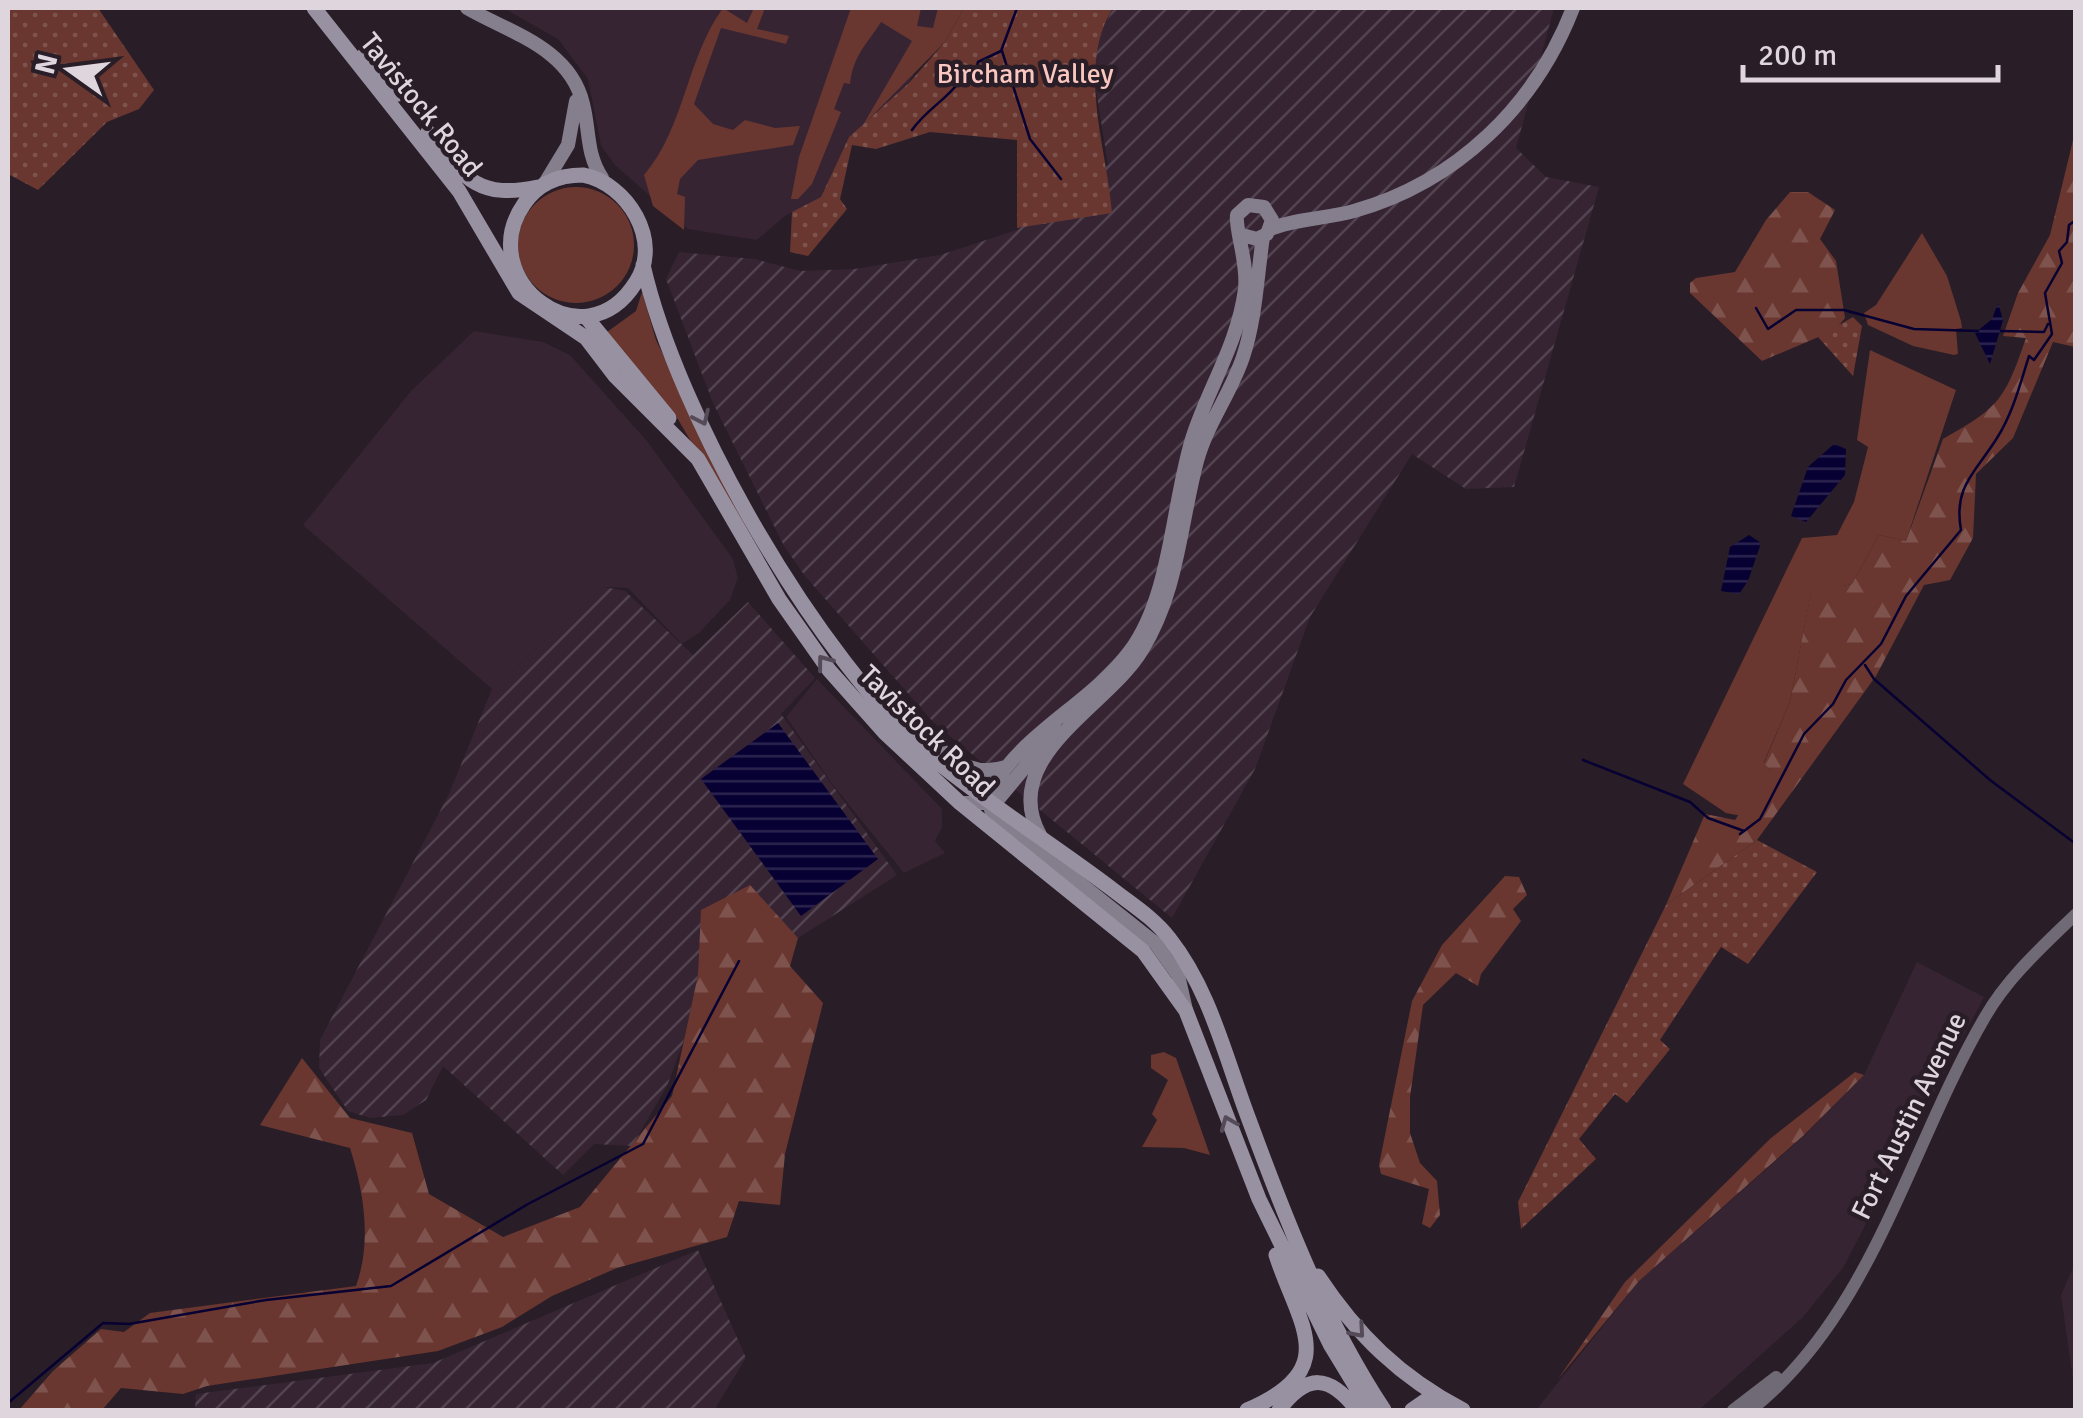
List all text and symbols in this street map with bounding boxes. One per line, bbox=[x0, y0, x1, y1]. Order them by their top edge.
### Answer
north arrow bbox=[20, 20, 120, 120]
scale bar bbox=[1743, 20, 1998, 82]
street label: Tavistock Road bbox=[353, 26, 489, 184]
text: 200 m bbox=[1758, 37, 1837, 74]
text: N bbox=[28, 51, 66, 78]
park label: Bircham Valley bbox=[936, 57, 1114, 91]
one-way arrow bbox=[689, 408, 709, 426]
one-way arrow bbox=[818, 655, 835, 673]
street label: Tavistock Road bbox=[852, 658, 1002, 804]
street label: Fort Austin Avenue bbox=[1844, 1007, 1974, 1225]
one-way arrow bbox=[1220, 1115, 1240, 1133]
one-way arrow bbox=[1346, 1319, 1364, 1338]

